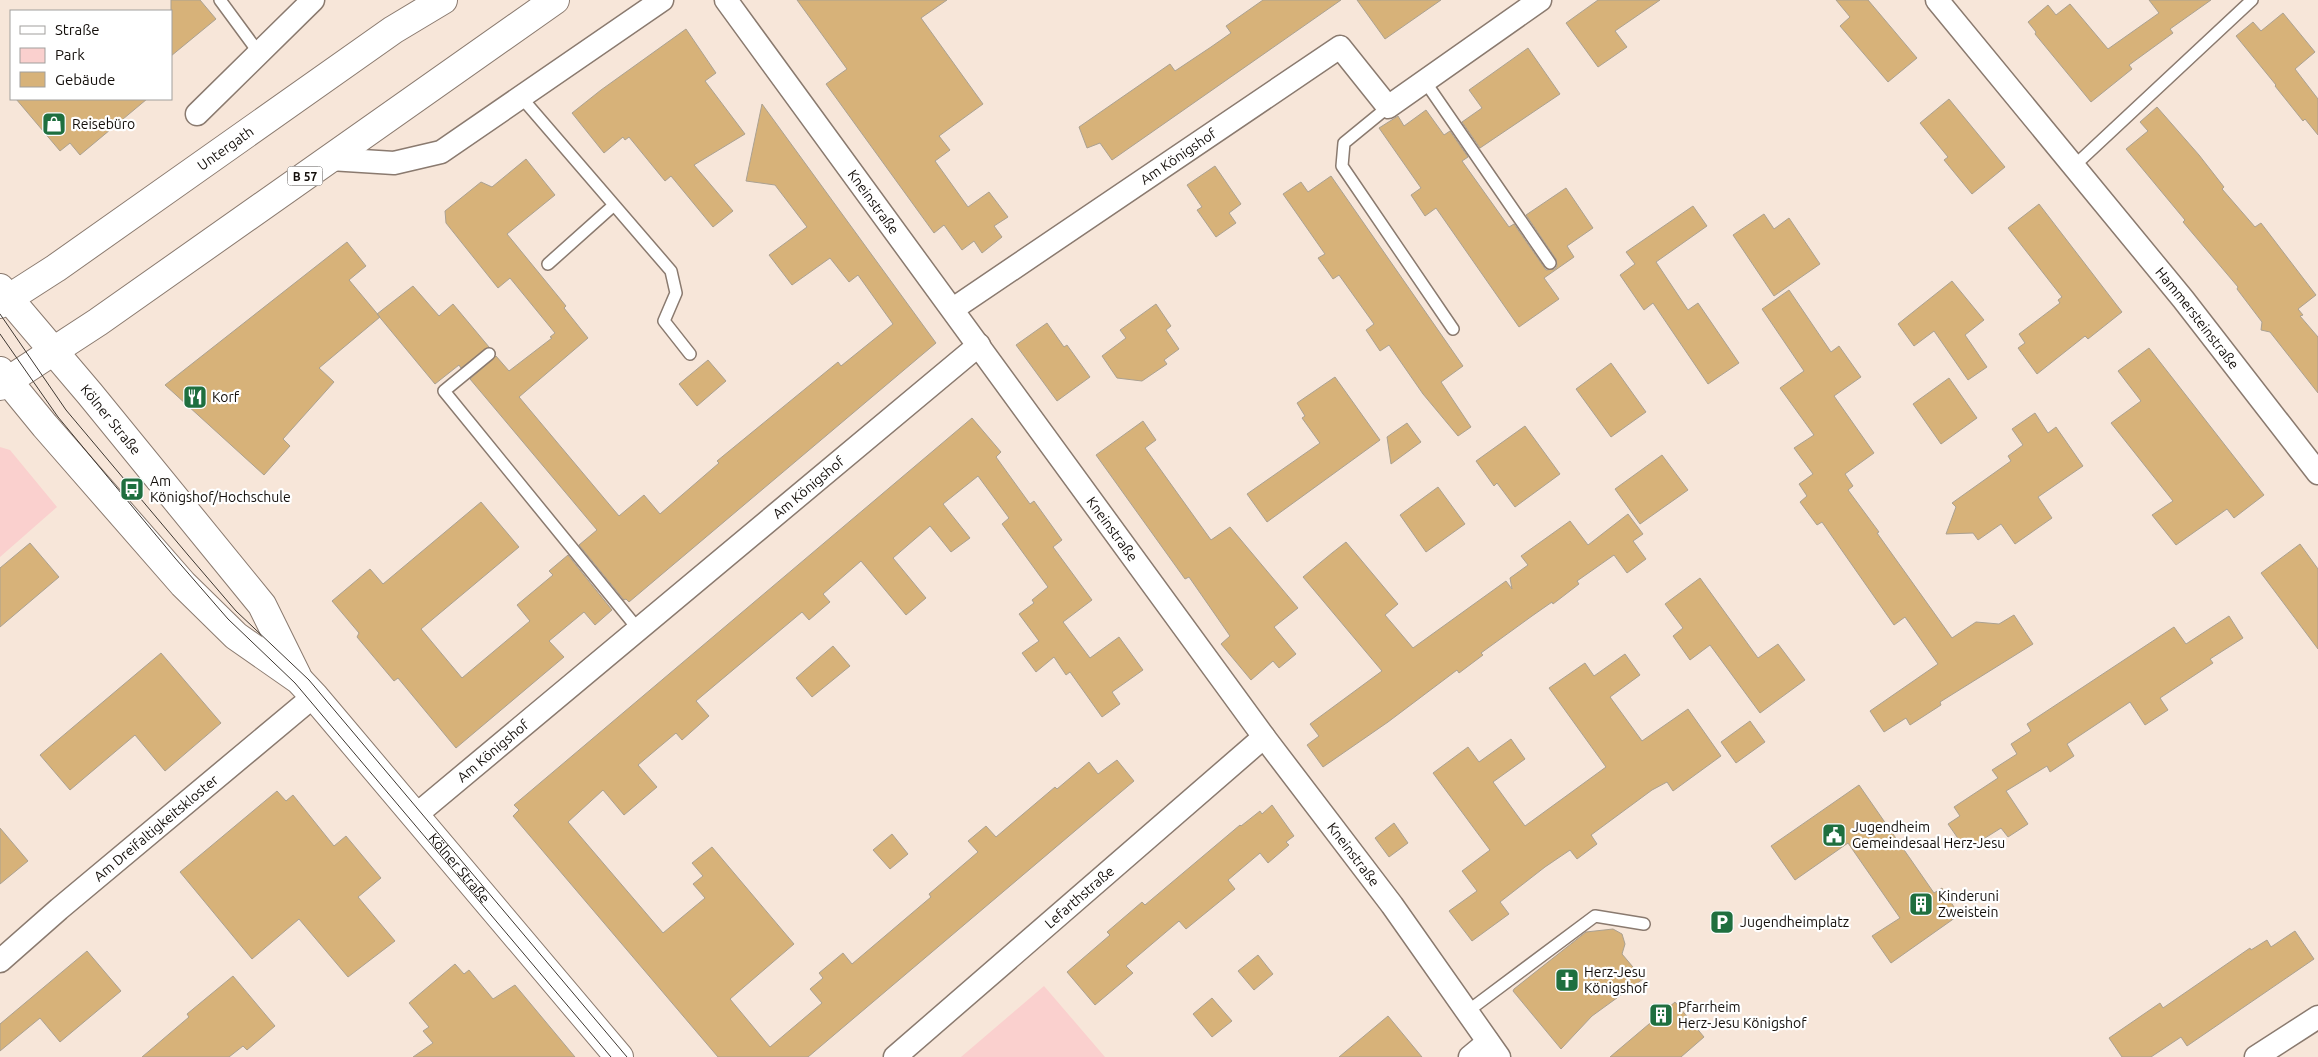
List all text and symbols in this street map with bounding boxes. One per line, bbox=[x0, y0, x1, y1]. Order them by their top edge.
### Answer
legend bbox=[10, 10, 172, 100]
text: Straße bbox=[55, 21, 99, 38]
text: Park bbox=[55, 46, 85, 63]
text: Gebäude bbox=[55, 71, 115, 88]
shop icon: Reisebüro bbox=[41, 111, 67, 137]
place label: Reisebüro bbox=[72, 116, 135, 132]
street label: Untergath bbox=[194, 123, 257, 174]
street label: Am Königshof bbox=[1137, 125, 1220, 188]
road number: B 57 bbox=[288, 167, 322, 186]
street label: Kneinstraße bbox=[845, 167, 902, 237]
street label: Hammersteinstraße bbox=[2152, 264, 2242, 372]
street label: Kölner Straße bbox=[77, 381, 144, 458]
restaurant icon: Korf bbox=[182, 384, 208, 410]
place label: Korf bbox=[212, 389, 240, 405]
street label: Am Königshof bbox=[769, 453, 848, 522]
place label: Am Königshof/Hochschule bbox=[150, 473, 291, 505]
bus stop icon: Am Königshof/Hochschule bbox=[119, 476, 145, 502]
street label: Kneinstraße bbox=[1083, 494, 1141, 564]
street label: Am Königshof bbox=[454, 716, 532, 785]
street label: Am Dreifaltigkeitskloster bbox=[91, 771, 222, 884]
street label: Kneinstraße bbox=[1324, 819, 1383, 889]
place label: Jugendheim Gemeindesaal Herz-Jesu bbox=[1852, 819, 2005, 851]
public building icon: Jugendheim Gemeindesaal Herz-Jesu bbox=[1821, 822, 1847, 848]
street label: Kölner Straße bbox=[425, 830, 493, 906]
street label: Lefarthstraße bbox=[1041, 863, 1117, 932]
place label: Kinderuni Zweistein bbox=[1938, 888, 1999, 920]
building icon: Kinderuni Zweistein bbox=[1908, 891, 1934, 917]
parking icon: Jugendheimplatz bbox=[1709, 909, 1735, 935]
place label: Jugendheimplatz bbox=[1740, 914, 1849, 930]
place label: Herz-Jesu Königshof bbox=[1584, 964, 1648, 996]
church icon: Herz-Jesu Königshof bbox=[1554, 967, 1580, 993]
place label: Pfarrheim Herz-Jesu Königshof bbox=[1678, 999, 1807, 1031]
building icon: Pfarrheim Herz-Jesu Königshof bbox=[1648, 1002, 1674, 1028]

